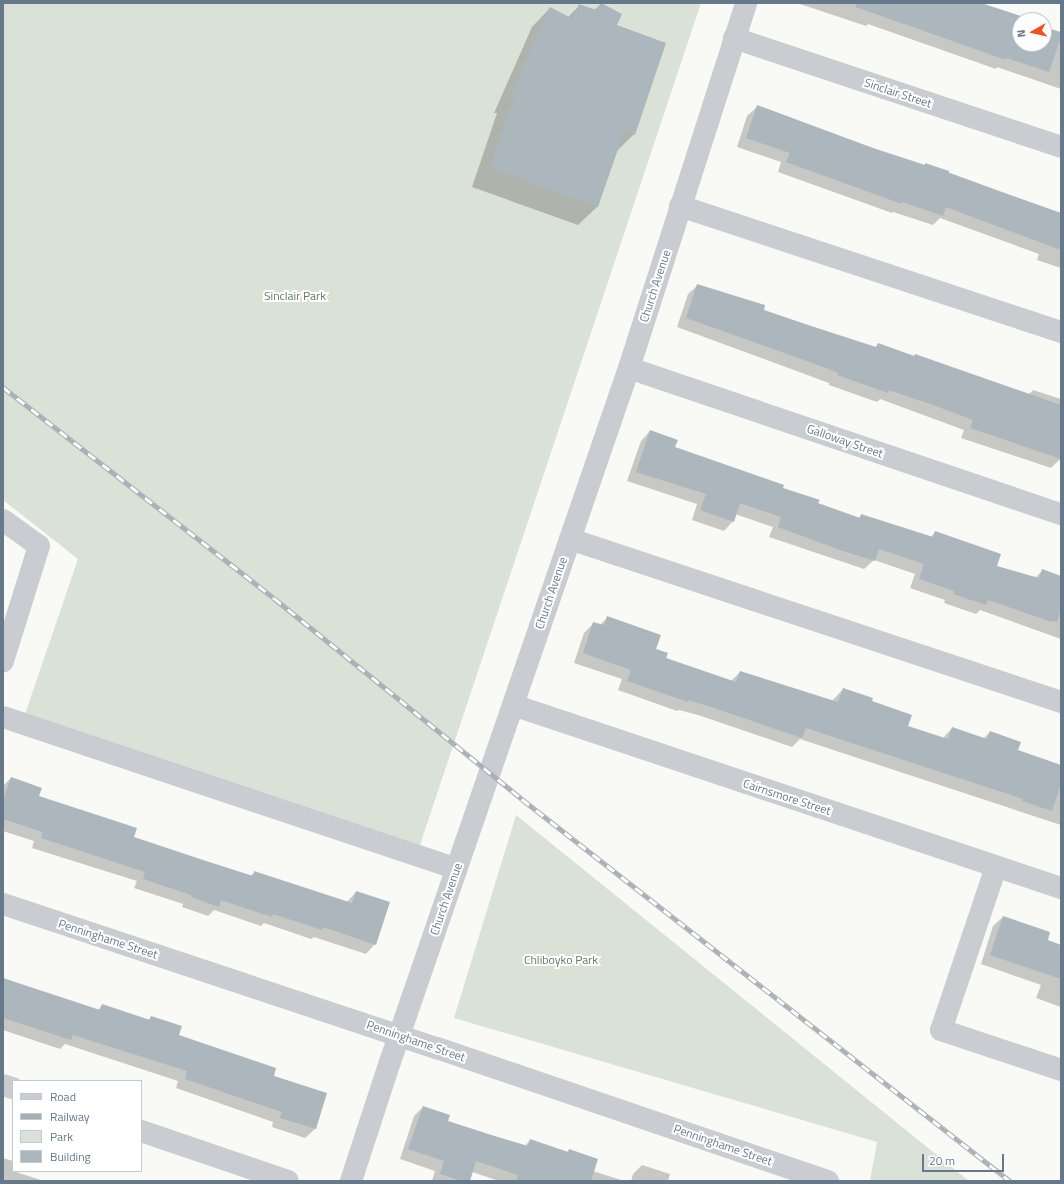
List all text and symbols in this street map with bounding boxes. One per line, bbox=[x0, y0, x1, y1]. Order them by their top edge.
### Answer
north arrow bbox=[1012, 12, 1052, 52]
text: N bbox=[1013, 29, 1030, 38]
street label: Sinclair Street bbox=[863, 75, 933, 111]
street label: Church Avenue bbox=[637, 248, 673, 324]
park label: Sinclair Park bbox=[264, 289, 326, 303]
street label: Galloway Street bbox=[805, 421, 885, 461]
street label: Church Avenue bbox=[532, 555, 570, 631]
street label: Cairnsmore Street bbox=[741, 776, 833, 818]
street label: Church Avenue bbox=[427, 861, 465, 937]
street label: Penninghame Street bbox=[57, 916, 159, 962]
park label: Chliboyko Park bbox=[524, 953, 598, 967]
street label: Penninghame Street bbox=[365, 1017, 467, 1065]
legend bbox=[12, 1080, 142, 1172]
text: Road bbox=[50, 1087, 76, 1106]
text: Railway bbox=[50, 1107, 90, 1126]
street label: Penninghame Street bbox=[672, 1121, 774, 1169]
text: Park bbox=[50, 1127, 73, 1146]
scale bar bbox=[924, 1146, 1006, 1172]
text: Building bbox=[50, 1147, 91, 1166]
text: 20 m bbox=[929, 1151, 955, 1170]

